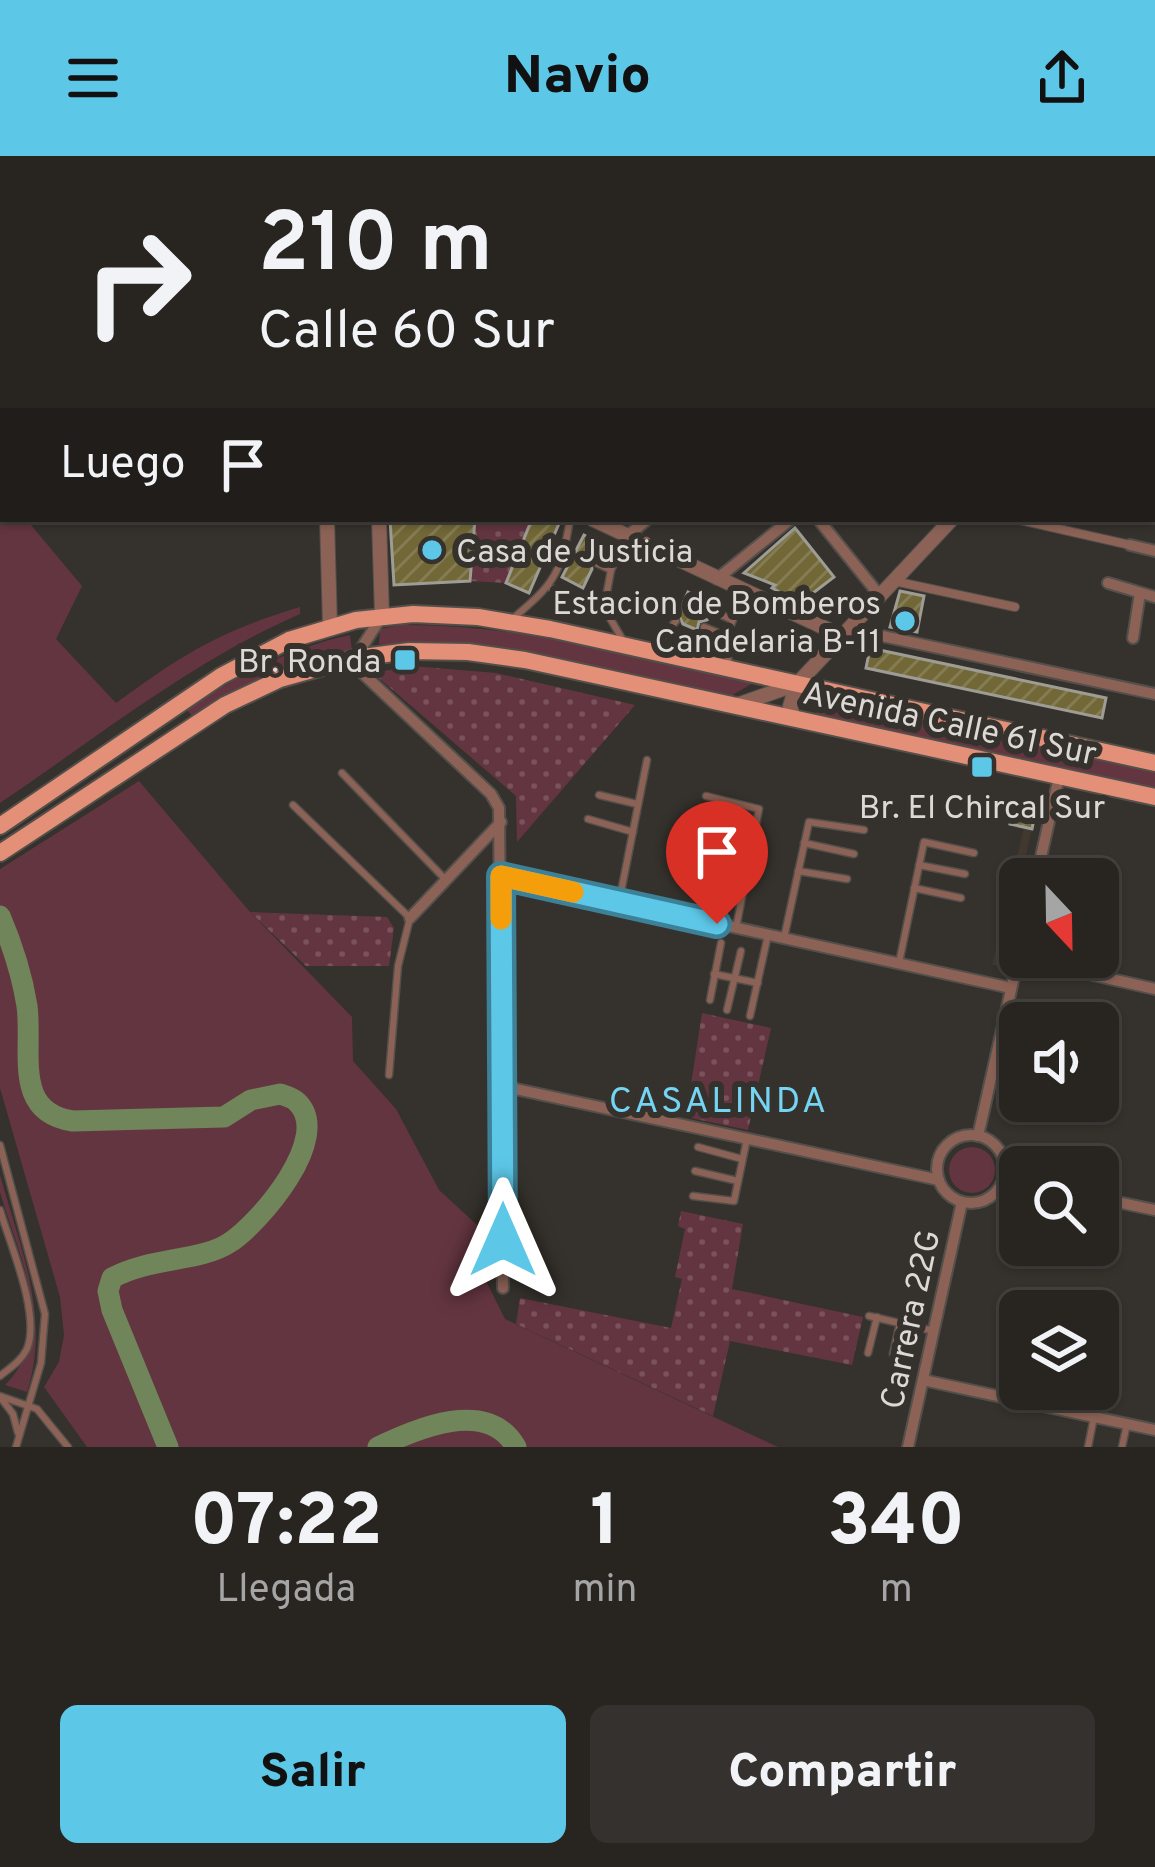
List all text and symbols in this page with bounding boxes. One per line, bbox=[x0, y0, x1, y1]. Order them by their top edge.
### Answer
text: Navio bbox=[504, 44, 651, 113]
icon: menu bbox=[60, 45, 126, 111]
icon: share bbox=[1029, 45, 1095, 111]
text: 210 m bbox=[258, 195, 493, 301]
icon: right bbox=[60, 204, 216, 360]
text: Calle 60 Sur bbox=[258, 299, 555, 368]
icon: arrive bbox=[210, 432, 276, 498]
text: Luego bbox=[60, 437, 186, 494]
place label: Casa de Justicia bbox=[456, 533, 693, 575]
marker: Casa de Justicia bbox=[419, 537, 445, 563]
place label: Estacion de Bomberos Candelaria B-11 bbox=[552, 585, 881, 665]
marker: Estacion de Bomberos Candelaria B-11 bbox=[892, 608, 918, 634]
place label: Br. Ronda bbox=[238, 643, 381, 685]
marker: Br. Ronda bbox=[392, 647, 418, 673]
street label: Avenida Calle 61 Sur bbox=[799, 674, 1100, 778]
marker: Br. El Chircal Sur bbox=[969, 754, 995, 780]
place label: Br. El Chircal Sur bbox=[859, 789, 1105, 831]
pin bbox=[666, 801, 768, 924]
icon: arrive bbox=[684, 819, 750, 885]
north arrow bbox=[999, 858, 1119, 978]
map controls bbox=[999, 858, 1119, 1410]
button: sound bbox=[999, 1002, 1119, 1122]
district label: CASALINDA bbox=[609, 1080, 829, 1126]
button: search bbox=[999, 1146, 1119, 1266]
position arrow bbox=[440, 1177, 566, 1303]
street label: Carrera 22G bbox=[873, 1226, 952, 1413]
button: layers bbox=[999, 1290, 1119, 1410]
text: 07:22 bbox=[190, 1479, 383, 1571]
text: 1 bbox=[590, 1479, 620, 1571]
text: 340 bbox=[827, 1479, 965, 1571]
text: Llegada bbox=[217, 1567, 356, 1616]
text: min bbox=[573, 1567, 637, 1616]
text: m bbox=[880, 1567, 913, 1616]
button: Salir bbox=[60, 1705, 566, 1843]
button: Compartir bbox=[590, 1705, 1095, 1843]

